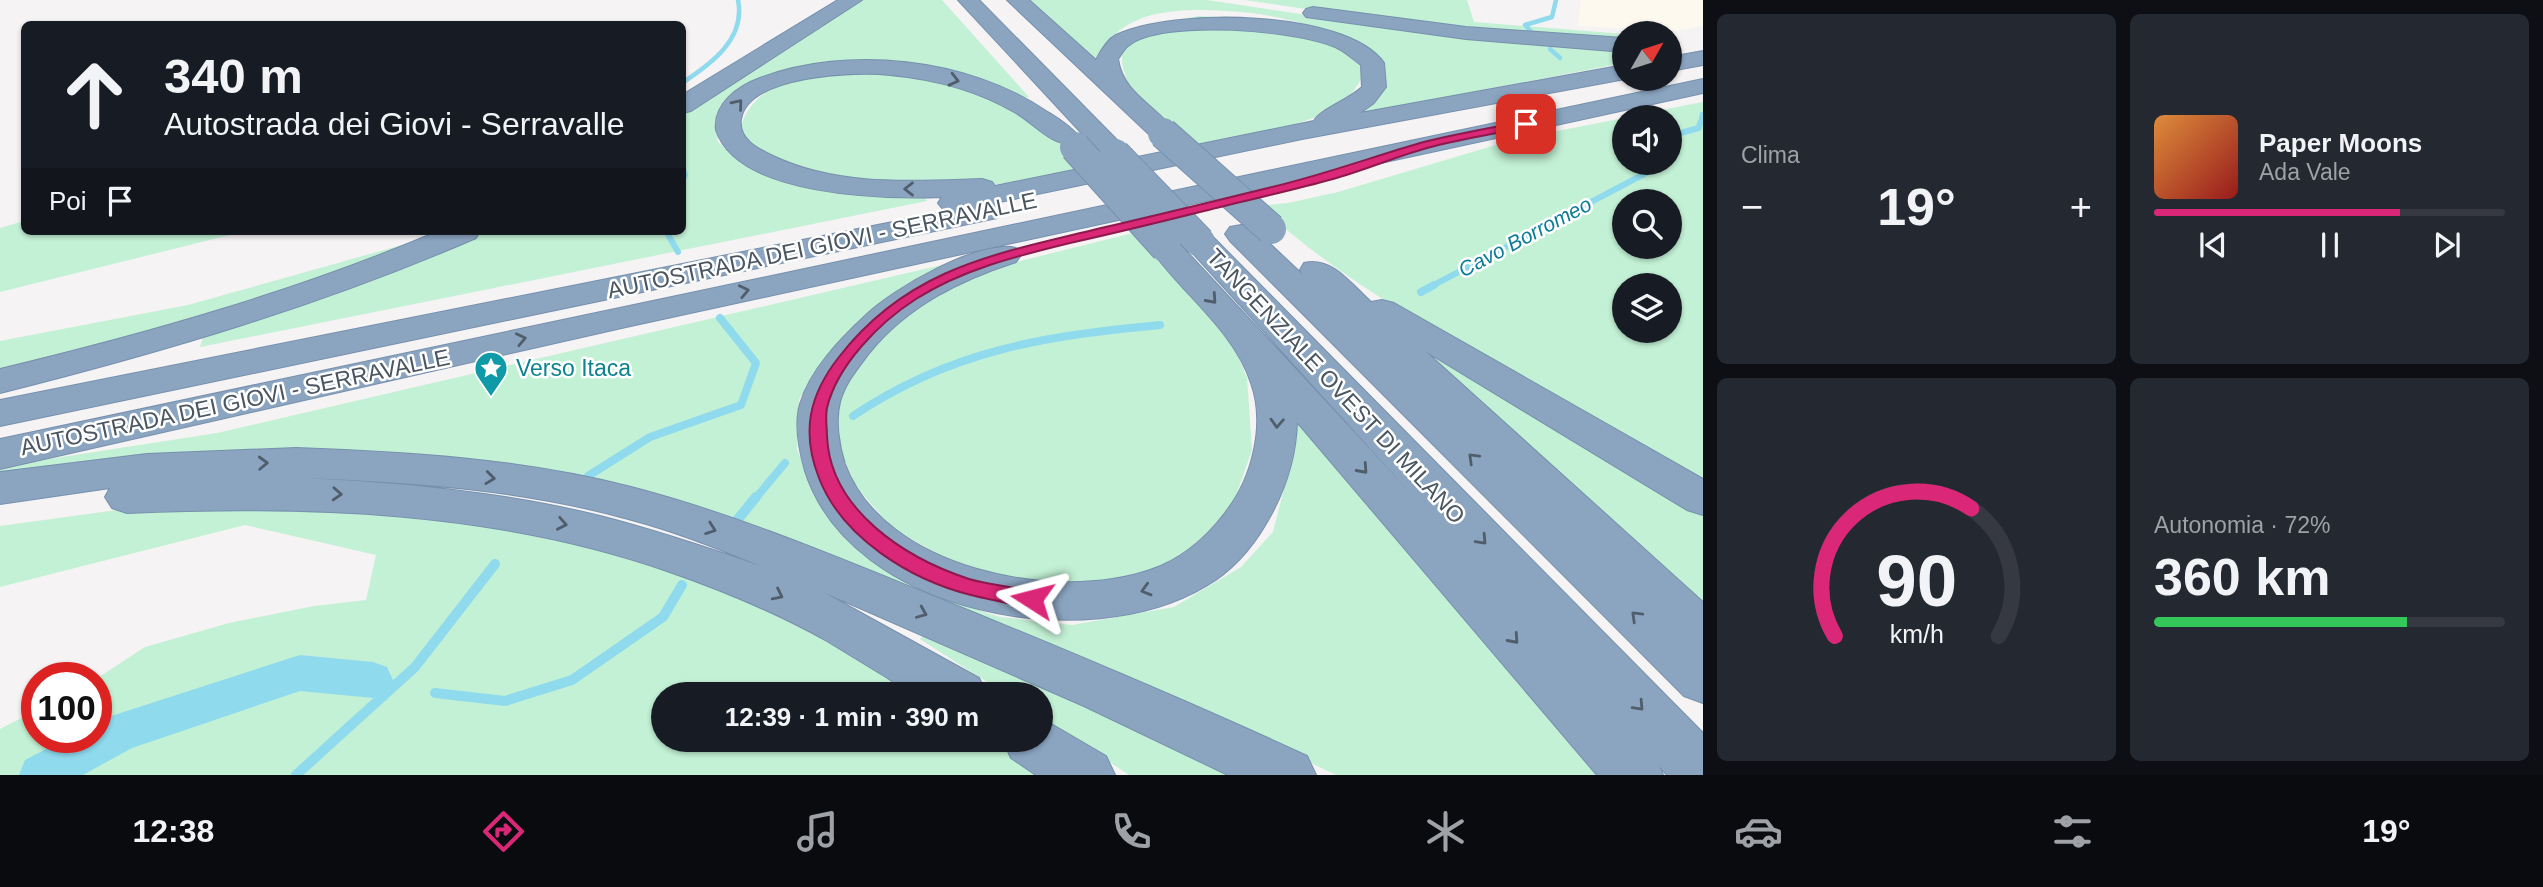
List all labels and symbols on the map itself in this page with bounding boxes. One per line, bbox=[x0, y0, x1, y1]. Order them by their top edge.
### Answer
north arrow bbox=[1612, 21, 1682, 91]
one-way arrow bbox=[948, 72, 960, 86]
pin bbox=[1496, 94, 1556, 154]
one-way arrow bbox=[730, 100, 742, 113]
one-way arrow bbox=[904, 181, 914, 197]
street label: AUTOSTRADA DEI GIOVI - SERRAVALLE bbox=[605, 187, 1039, 303]
water label: Cavo Borromeo bbox=[1454, 192, 1595, 281]
street label: TANGENZIALE OVEST DI MILANO bbox=[1202, 243, 1470, 529]
one-way arrow bbox=[738, 284, 750, 299]
one-way arrow bbox=[1204, 291, 1216, 304]
one-way arrow bbox=[515, 333, 527, 348]
street label: AUTOSTRADA DEI GIOVI - SERRAVALLE bbox=[18, 344, 452, 460]
place icon: Verso Itaca bbox=[472, 349, 510, 398]
place label: Verso Itaca bbox=[516, 355, 631, 381]
one-way arrow bbox=[1269, 418, 1284, 429]
one-way arrow bbox=[1468, 453, 1481, 466]
one-way arrow bbox=[258, 456, 269, 471]
one-way arrow bbox=[1355, 461, 1367, 474]
one-way arrow bbox=[484, 470, 496, 485]
one-way arrow bbox=[332, 486, 343, 501]
one-way arrow bbox=[556, 516, 568, 531]
one-way arrow bbox=[704, 521, 716, 535]
one-way arrow bbox=[1474, 532, 1487, 545]
position arrow bbox=[995, 562, 1069, 636]
one-way arrow bbox=[1141, 582, 1153, 597]
one-way arrow bbox=[771, 587, 783, 601]
one-way arrow bbox=[915, 605, 927, 619]
one-way arrow bbox=[1631, 611, 1644, 624]
one-way arrow bbox=[1506, 631, 1518, 644]
speed limit sign: 100 bbox=[21, 662, 112, 753]
one-way arrow bbox=[1630, 698, 1643, 711]

